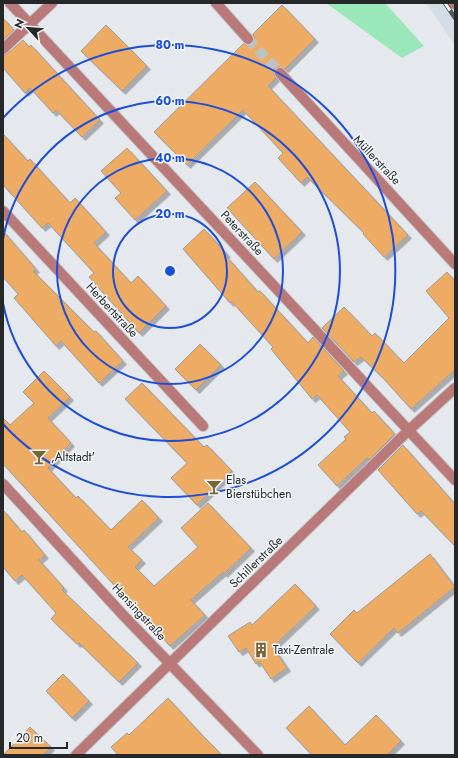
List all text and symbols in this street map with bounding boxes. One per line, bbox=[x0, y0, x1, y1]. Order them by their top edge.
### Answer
north arrow bbox=[8, 8, 48, 48]
text: N bbox=[10, 16, 28, 31]
text: 80 m bbox=[156, 36, 185, 54]
text: 60 m bbox=[155, 92, 185, 110]
street label: Müllerstraße bbox=[349, 131, 405, 189]
text: 40 m bbox=[155, 149, 185, 167]
text: 20 m bbox=[155, 205, 185, 223]
street label: Peterstraße bbox=[216, 206, 268, 260]
centre of rings bbox=[163, 264, 177, 278]
street label: Herbertstraße bbox=[82, 278, 142, 342]
bar icon: ,Altstadt' bbox=[30, 448, 48, 466]
place label: ,Altstadt' bbox=[51, 448, 95, 466]
place label: Elas Bierstübchen bbox=[226, 471, 292, 503]
bar icon: Elas Bierstübchen bbox=[205, 478, 223, 496]
street label: Schillerstraße bbox=[225, 532, 287, 592]
street label: Hansingstraße bbox=[108, 579, 170, 645]
building icon: Taxi-Zentrale bbox=[252, 641, 270, 659]
place label: Taxi-Zentrale bbox=[273, 641, 334, 659]
scale bar bbox=[10, 724, 67, 750]
text: 20 m bbox=[16, 729, 43, 747]

